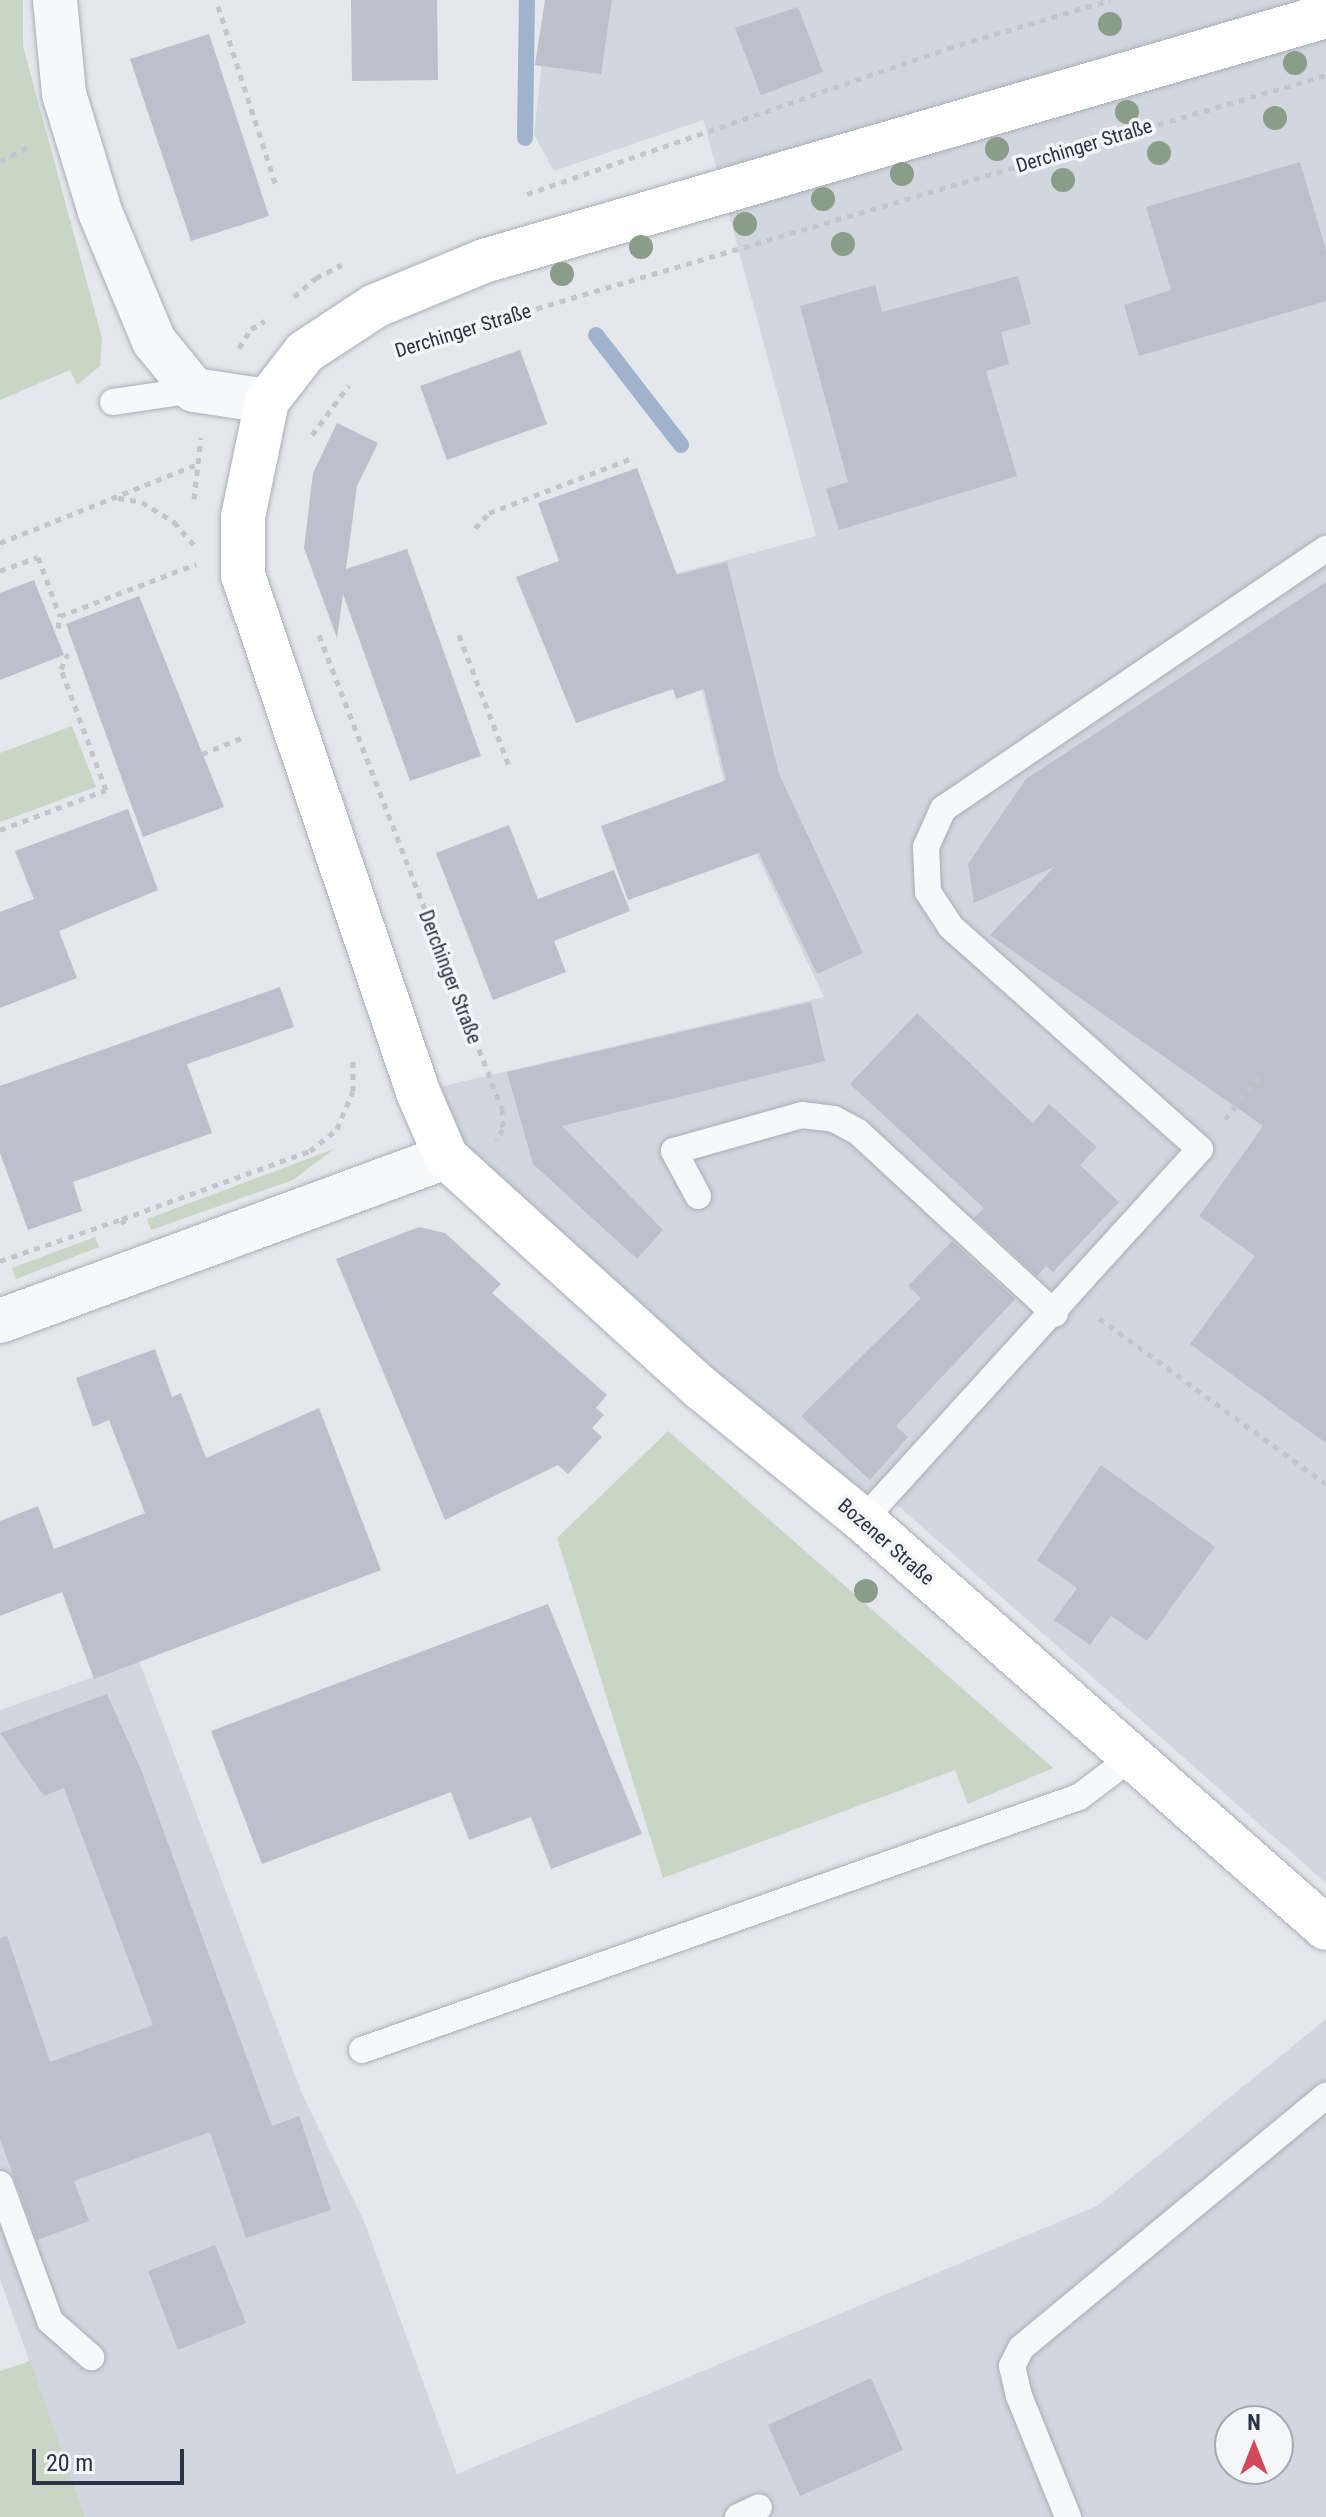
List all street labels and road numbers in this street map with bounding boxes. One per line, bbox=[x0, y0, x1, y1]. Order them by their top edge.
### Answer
street label: Derchinger Straße bbox=[1013, 114, 1155, 178]
street label: Derchinger Straße bbox=[392, 299, 534, 363]
street label: Derchinger Straße bbox=[413, 907, 487, 1047]
street label: Bozener Straße bbox=[833, 1494, 939, 1590]

